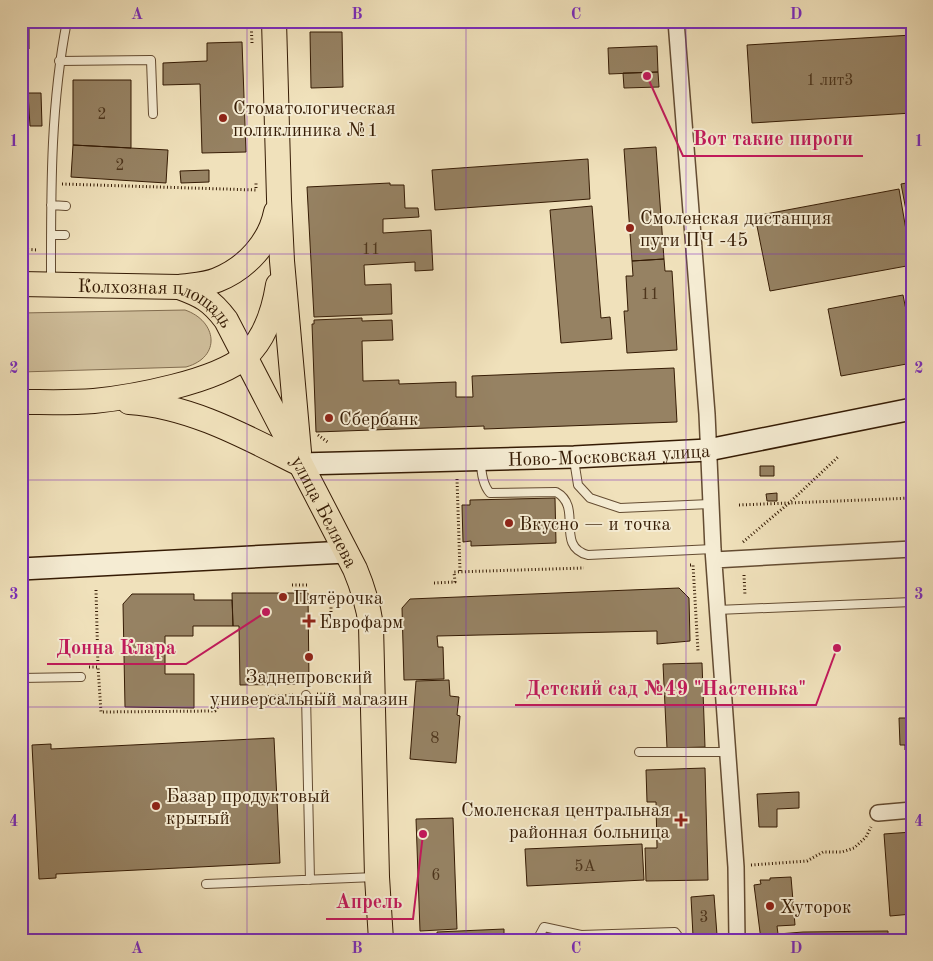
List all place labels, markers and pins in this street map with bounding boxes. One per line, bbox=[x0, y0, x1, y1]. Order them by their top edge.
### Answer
place label: Стоматологическая поликлиника №1 bbox=[233, 100, 396, 141]
marker: Стоматологическая поликлиника №1 bbox=[217, 112, 229, 124]
callout: Вот такие пироги bbox=[683, 121, 863, 156]
place label: Смоленская дистанция пути ПЧ -45 bbox=[640, 210, 831, 251]
marker: Смоленская дистанция пути ПЧ -45 bbox=[624, 222, 636, 234]
place label: Сбербанк bbox=[339, 411, 419, 430]
marker: Сбербанк bbox=[323, 412, 335, 424]
place label: Вкусно — и точка bbox=[519, 516, 672, 535]
marker: Вкусно — и точка bbox=[503, 517, 515, 529]
place label: Пятёрочка bbox=[293, 590, 384, 609]
marker: Пятёрочка bbox=[277, 591, 289, 603]
place label: Еврофарм bbox=[319, 614, 403, 633]
marker: Еврофарм bbox=[303, 615, 315, 627]
callout: Донна Клара bbox=[47, 629, 186, 664]
marker: Заднепровский универсальный магазин bbox=[303, 651, 315, 663]
place label: Заднепровский универсальный магазин bbox=[210, 669, 408, 710]
callout: Детский сад №49 "Настенька" bbox=[515, 670, 816, 705]
place label: Базар продуктовый крытый bbox=[166, 788, 330, 829]
marker: Базар продуктовый крытый bbox=[150, 800, 162, 812]
place label: Смоленская центральная районная больница bbox=[461, 802, 671, 843]
marker: Смоленская центральная районная больница bbox=[674, 813, 688, 827]
callout: Апрель bbox=[326, 884, 413, 919]
place label: Хуторок bbox=[780, 899, 852, 918]
marker: Хуторок bbox=[764, 900, 776, 912]

